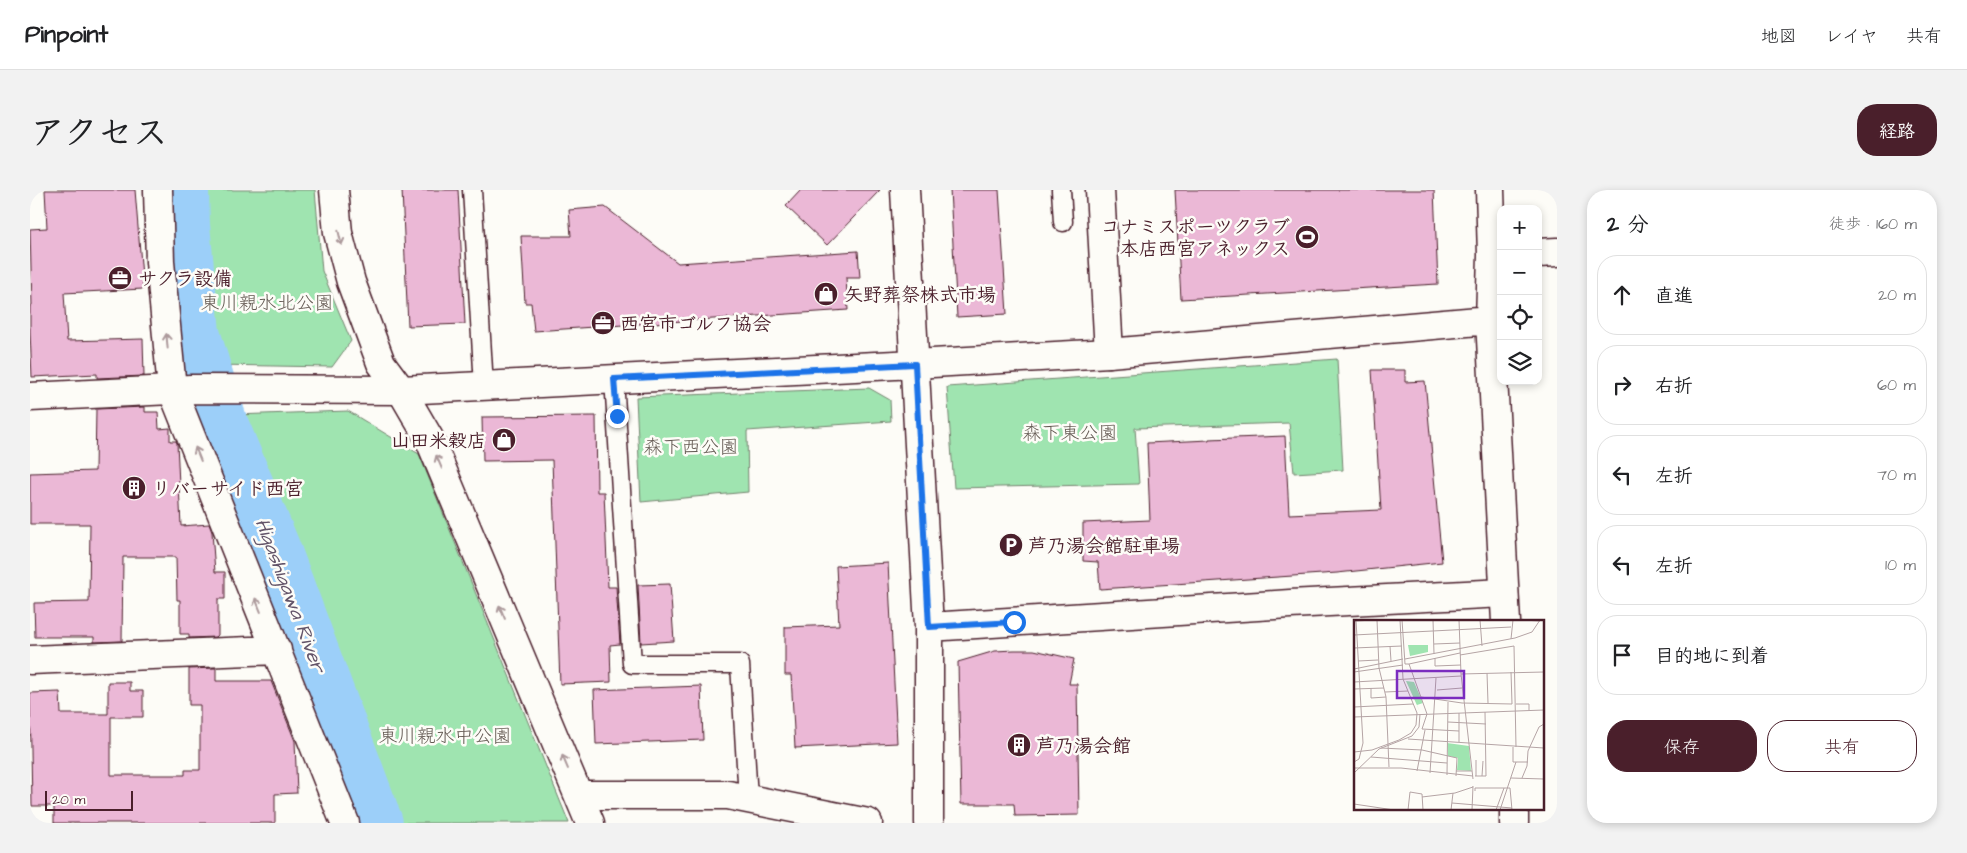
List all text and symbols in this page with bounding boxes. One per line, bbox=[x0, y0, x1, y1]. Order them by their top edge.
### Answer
text: Pinpoint bbox=[25, 18, 108, 52]
text: 地図 bbox=[1761, 24, 1797, 49]
text: レイヤ bbox=[1825, 24, 1878, 49]
text: 共有 bbox=[1906, 24, 1942, 49]
button: 経路 bbox=[1857, 104, 1937, 156]
text: アクセス bbox=[30, 109, 168, 158]
map controls bbox=[1497, 205, 1542, 385]
button: + bbox=[1497, 205, 1542, 250]
text: 2 分 bbox=[1607, 210, 1648, 239]
text: 徒歩 · 160 m bbox=[1829, 213, 1917, 235]
place label: コナミスポーツクラブ 本店西宮アネックス bbox=[1100, 214, 1290, 263]
sports icon: コナミスポーツクラブ 本店西宮アネックス bbox=[1294, 224, 1320, 250]
one-way arrow bbox=[336, 230, 345, 246]
button: − bbox=[1497, 250, 1542, 295]
office icon: サクラ設備 bbox=[107, 265, 133, 291]
place label: サクラ設備 bbox=[138, 266, 232, 293]
shop icon: 矢野葬祭株式市場 bbox=[813, 281, 839, 307]
icon: ahead bbox=[1608, 281, 1636, 309]
place label: 矢野葬祭株式市場 bbox=[844, 282, 996, 309]
text: 直進 bbox=[1655, 283, 1693, 310]
text: 20 m bbox=[1878, 284, 1916, 306]
park label: 東川親水北公園 bbox=[200, 290, 334, 317]
button: locate bbox=[1497, 295, 1542, 340]
office icon: 西宮市ゴルフ協会 bbox=[590, 310, 616, 336]
place label: 西宮市ゴルフ協会 bbox=[620, 311, 771, 338]
one-way arrow bbox=[162, 333, 172, 349]
button: layers bbox=[1497, 340, 1542, 385]
icon: right bbox=[1608, 371, 1636, 399]
text: 右折 bbox=[1655, 373, 1693, 400]
text: 60 m bbox=[1877, 374, 1916, 396]
route end bbox=[606, 405, 629, 428]
park label: 森下東公園 bbox=[1022, 420, 1118, 447]
shop icon: 山田米穀店 bbox=[491, 427, 517, 453]
place label: 山田米穀店 bbox=[391, 428, 486, 455]
park label: 森下西公園 bbox=[643, 434, 739, 461]
one-way arrow bbox=[192, 447, 202, 462]
one-way arrow bbox=[434, 455, 444, 470]
icon: left bbox=[1608, 461, 1636, 489]
text: 左折 bbox=[1655, 463, 1693, 490]
text: 70 m bbox=[1877, 464, 1916, 486]
building icon: リバーサイド西宮 bbox=[121, 475, 147, 501]
place label: リバーサイド西宮 bbox=[152, 476, 304, 503]
water label: Higashigawa River bbox=[247, 514, 333, 679]
parking icon: 芦乃湯会館駐車場 bbox=[998, 532, 1024, 558]
place label: 芦乃湯会館駐車場 bbox=[1028, 533, 1180, 560]
icon: left bbox=[1608, 551, 1636, 579]
text: 左折 bbox=[1655, 553, 1693, 580]
text: 10 m bbox=[1885, 554, 1916, 576]
one-way arrow bbox=[253, 598, 263, 613]
one-way arrow bbox=[497, 605, 506, 620]
route start bbox=[1003, 611, 1026, 634]
inset map bbox=[1354, 620, 1544, 810]
icon: arrive bbox=[1608, 641, 1636, 669]
text: 目的地に到着 bbox=[1655, 643, 1769, 670]
button: 保存 bbox=[1607, 720, 1757, 772]
button: 共有 bbox=[1767, 720, 1917, 772]
park label: 東川親水中公園 bbox=[378, 723, 512, 750]
building icon: 芦乃湯会館 bbox=[1006, 732, 1032, 758]
place label: 芦乃湯会館 bbox=[1036, 733, 1131, 760]
one-way arrow bbox=[559, 755, 569, 770]
scale bar bbox=[45, 788, 132, 811]
text: 20 m bbox=[52, 790, 85, 810]

